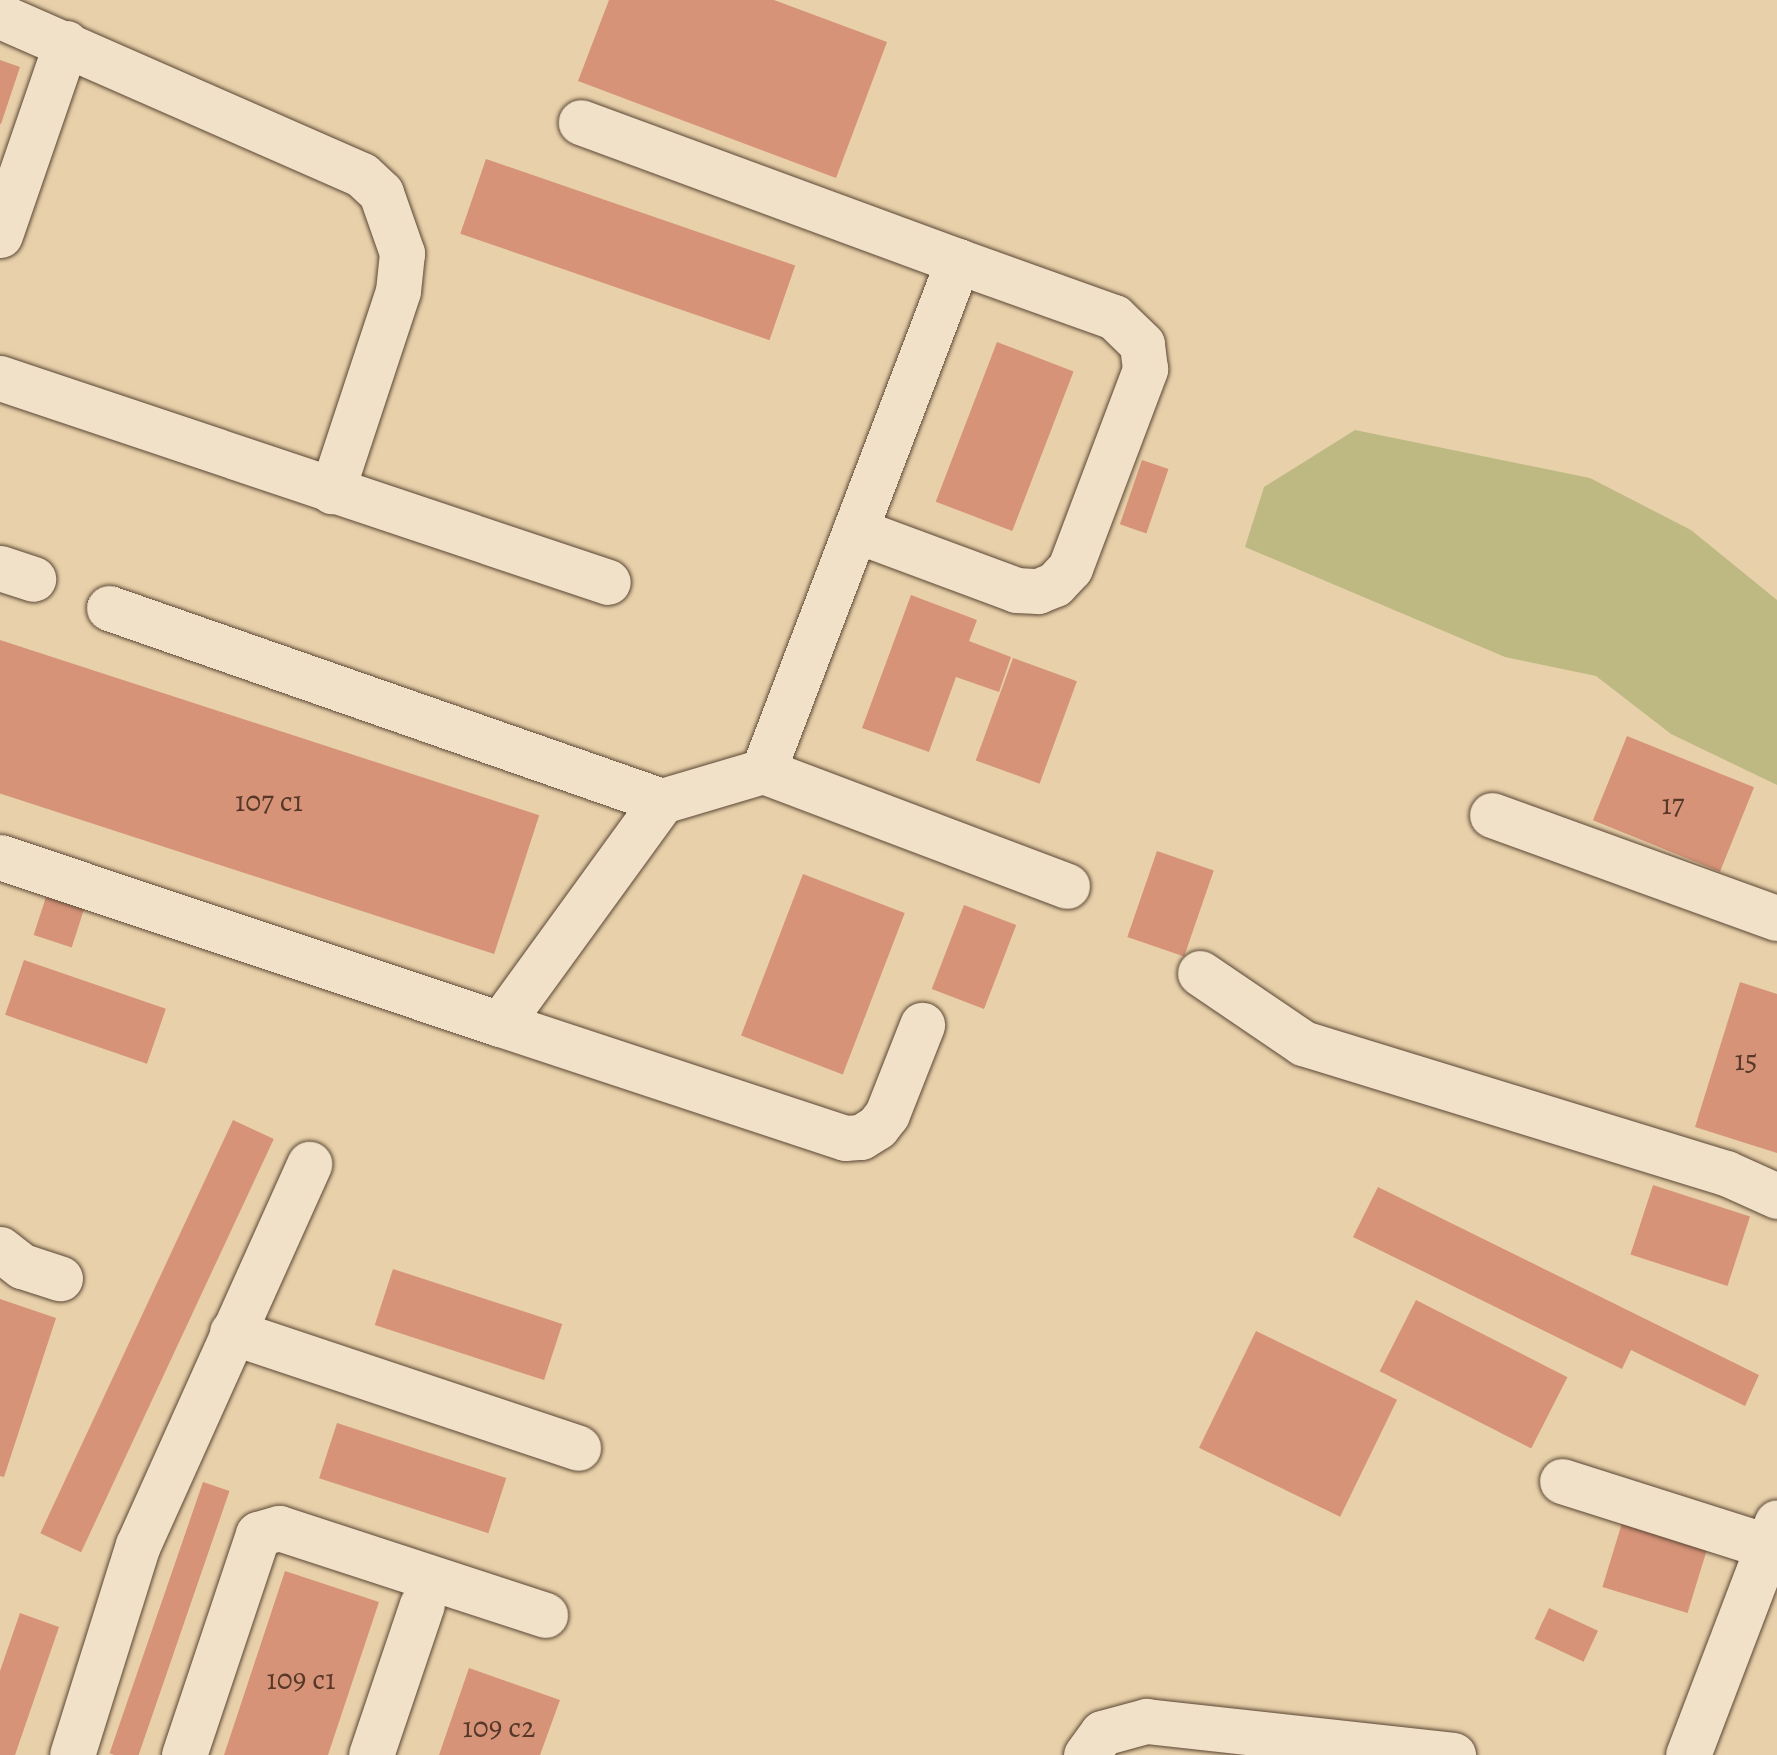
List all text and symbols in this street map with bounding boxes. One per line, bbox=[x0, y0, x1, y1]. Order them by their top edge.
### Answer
house number: 107 с1 bbox=[235, 783, 303, 819]
house number: 17 bbox=[1662, 786, 1684, 822]
house number: 15 bbox=[1734, 1042, 1758, 1078]
house number: 109 с1 bbox=[266, 1661, 336, 1697]
house number: 109 с2 bbox=[462, 1709, 536, 1745]

